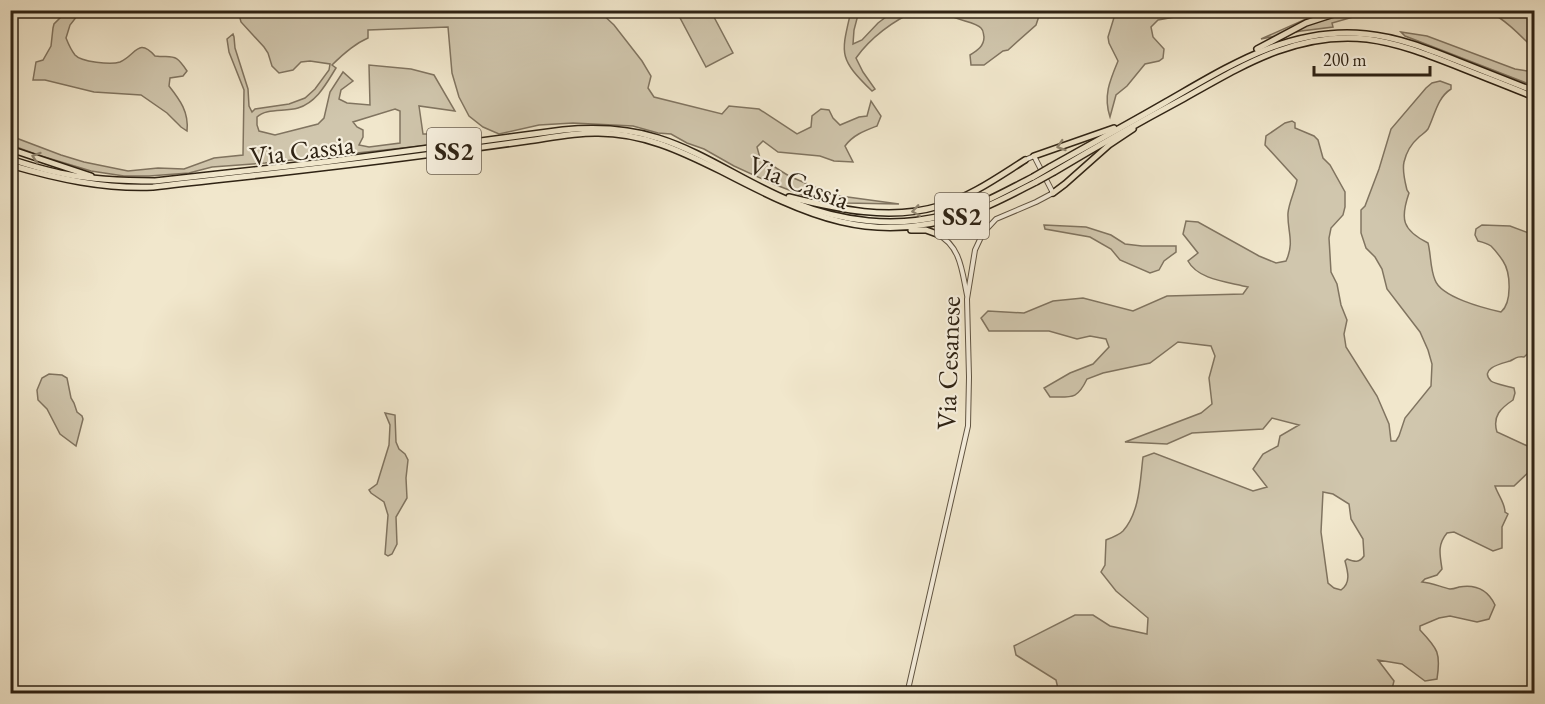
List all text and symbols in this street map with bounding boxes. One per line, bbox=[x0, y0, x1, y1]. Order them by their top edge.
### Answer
scale bar bbox=[1314, 39, 1430, 77]
text: 200 m bbox=[1323, 48, 1367, 71]
street label: Via Cassia bbox=[248, 126, 357, 174]
road number: SS2 bbox=[427, 128, 481, 174]
one-way arrow bbox=[1056, 139, 1067, 151]
street label: Via Cassia bbox=[744, 147, 855, 217]
one-way arrow bbox=[31, 152, 42, 165]
road number: SS2 bbox=[935, 193, 989, 239]
one-way arrow bbox=[911, 204, 920, 216]
street label: Via Cesanese bbox=[928, 296, 968, 430]

